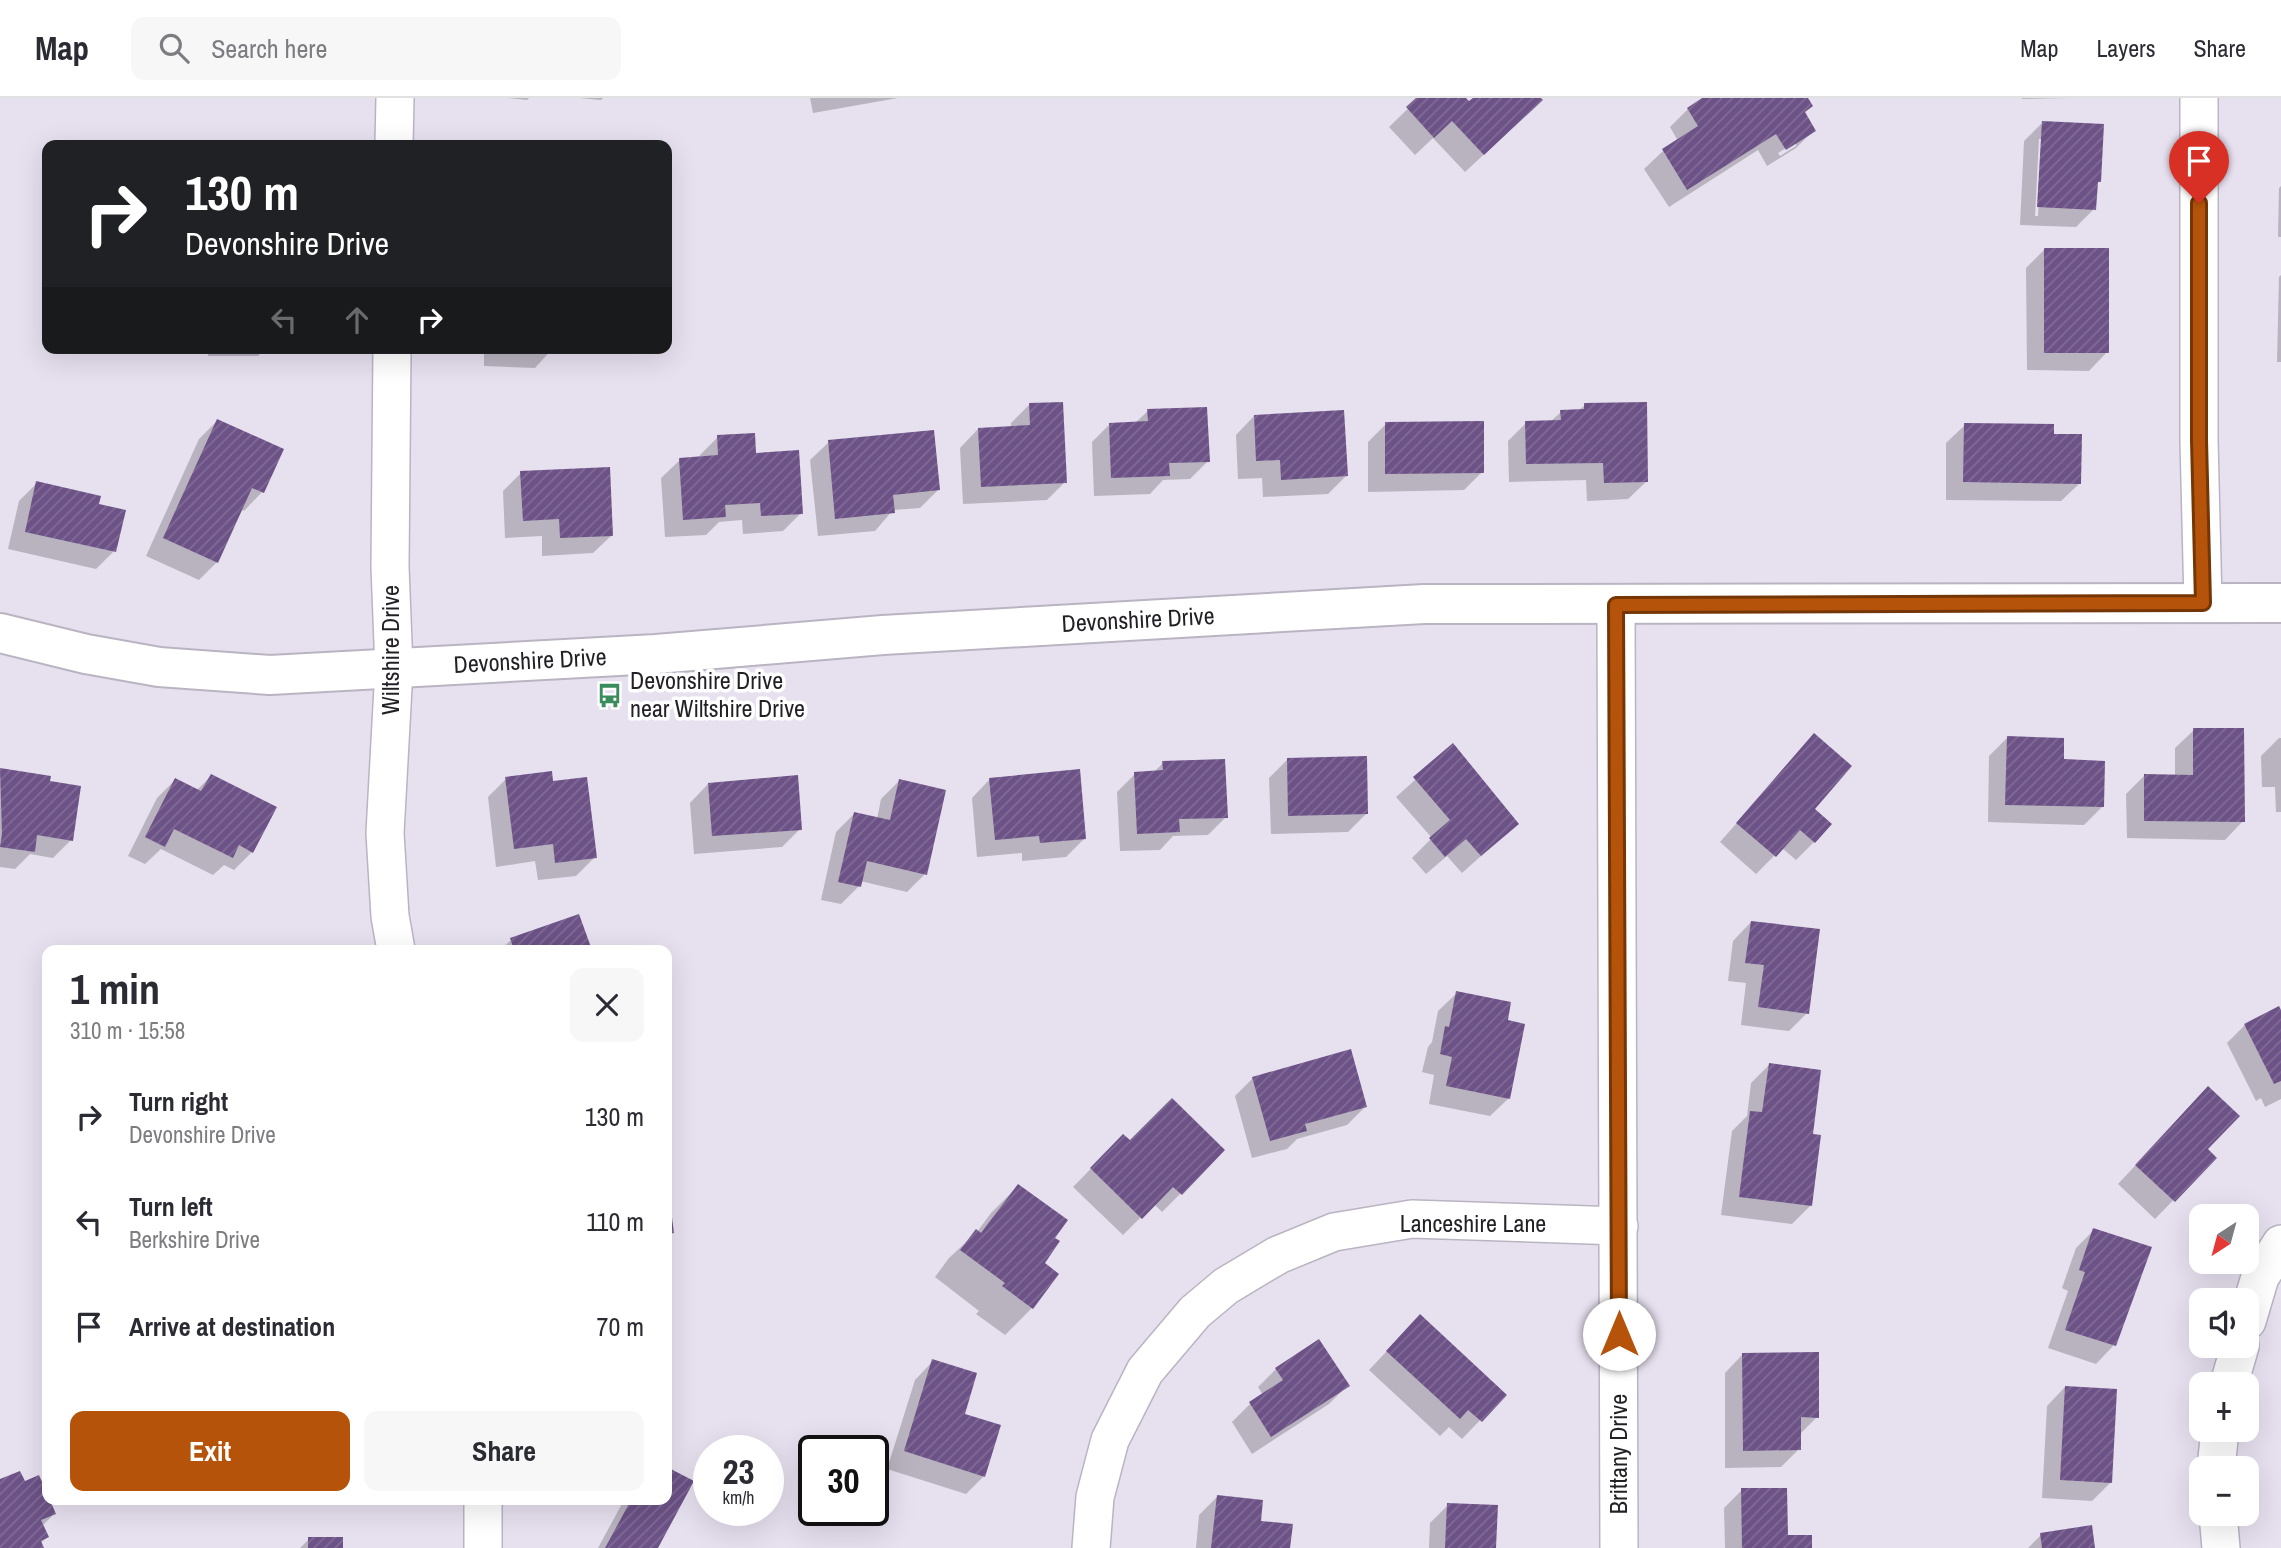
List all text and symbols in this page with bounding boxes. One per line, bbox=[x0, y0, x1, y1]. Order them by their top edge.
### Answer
search box bbox=[131, 17, 621, 80]
text: Map bbox=[35, 26, 89, 70]
icon: search bbox=[155, 29, 193, 67]
text: Search here bbox=[211, 31, 327, 66]
text: Map bbox=[2020, 32, 2058, 64]
text: Layers bbox=[2096, 32, 2155, 64]
text: Share bbox=[2193, 32, 2246, 64]
pin bbox=[2169, 131, 2229, 203]
icon: arrive bbox=[2180, 142, 2218, 180]
text: 130 m bbox=[185, 159, 299, 225]
icon: right bbox=[70, 168, 161, 259]
text: Devonshire Drive bbox=[185, 222, 389, 265]
icon: left bbox=[265, 301, 303, 339]
icon: ahead bbox=[338, 301, 376, 339]
icon: right bbox=[411, 301, 449, 339]
street label: Wiltshire Drive bbox=[374, 585, 406, 715]
street label: Devonshire Drive bbox=[1061, 599, 1215, 639]
street label: Devonshire Drive bbox=[453, 640, 607, 680]
place label: Devonshire Drive near Wiltshire Drive bbox=[630, 664, 805, 724]
bus stop icon: Devonshire Drive near Wiltshire Drive bbox=[596, 681, 624, 709]
text: 1 min bbox=[70, 961, 160, 1017]
button: close bbox=[570, 968, 644, 1042]
text: 310 m · 15:58 bbox=[70, 1015, 185, 1046]
text: Turn right bbox=[129, 1084, 228, 1119]
icon: right bbox=[70, 1098, 108, 1136]
text: 130 m bbox=[585, 1099, 644, 1134]
text: Devonshire Drive bbox=[129, 1119, 276, 1150]
text: Turn left bbox=[129, 1189, 213, 1224]
icon: left bbox=[70, 1203, 108, 1241]
text: 110 m bbox=[586, 1204, 644, 1239]
north arrow bbox=[2189, 1204, 2259, 1274]
map controls bbox=[2189, 1204, 2259, 1526]
street label: Lanceshire Lane bbox=[1400, 1207, 1546, 1239]
text: Berkshire Drive bbox=[129, 1224, 260, 1255]
button: sound bbox=[2189, 1288, 2259, 1358]
position arrow bbox=[1582, 1297, 1656, 1371]
icon: arrive bbox=[70, 1308, 108, 1346]
text: Arrive at destination bbox=[129, 1309, 335, 1344]
text: 70 m bbox=[597, 1309, 644, 1344]
button: + bbox=[2189, 1372, 2259, 1442]
street label: Brittany Drive bbox=[1602, 1394, 1634, 1514]
button: Exit bbox=[70, 1411, 350, 1491]
button: Share bbox=[364, 1411, 644, 1491]
speed limit sign: 30 bbox=[798, 1435, 889, 1526]
text: 23 bbox=[723, 1448, 754, 1495]
button: − bbox=[2189, 1456, 2259, 1526]
text: km/h bbox=[723, 1485, 755, 1510]

